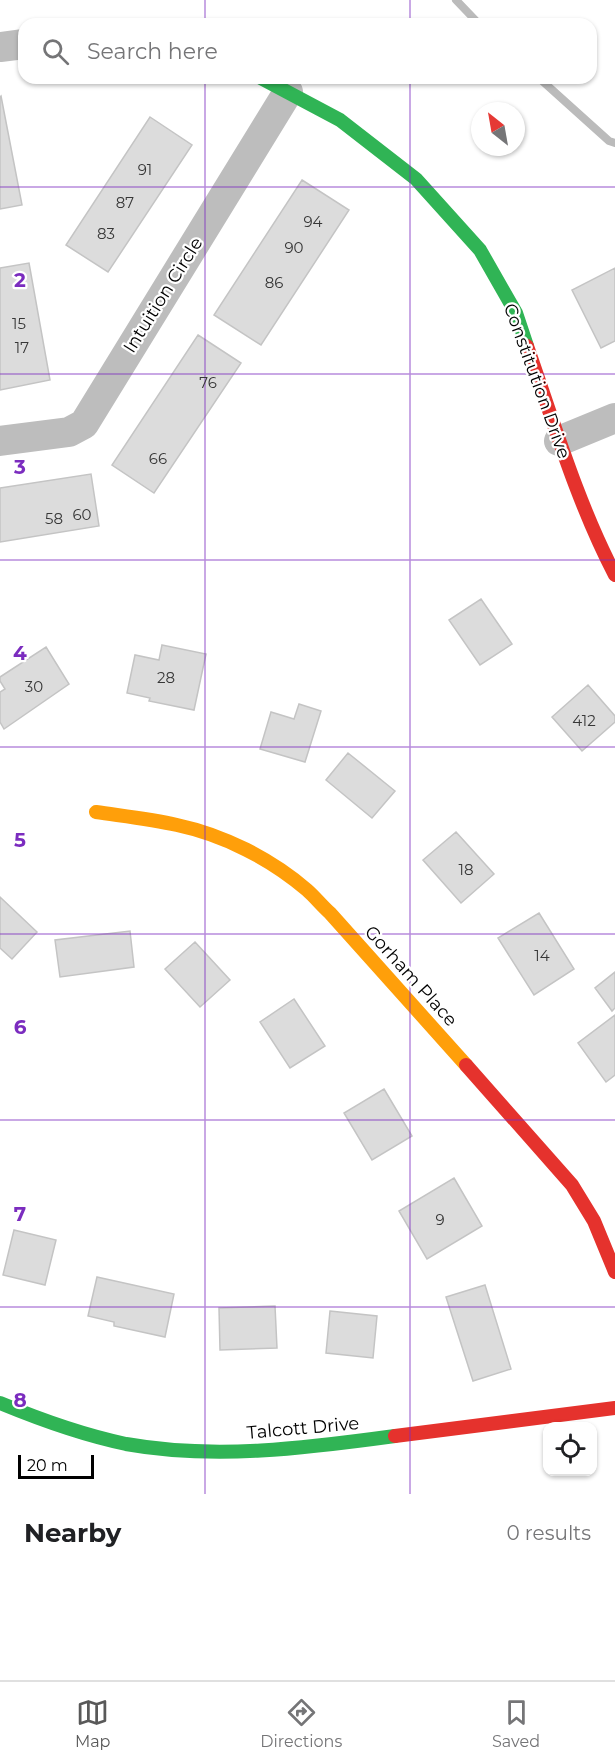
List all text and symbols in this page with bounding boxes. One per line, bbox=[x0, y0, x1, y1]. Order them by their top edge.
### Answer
search box bbox=[18, 18, 597, 84]
icon: search bbox=[39, 35, 72, 68]
text: Search here bbox=[87, 38, 218, 65]
north arrow bbox=[471, 102, 525, 156]
house number: 91 bbox=[138, 160, 152, 179]
house number: 87 bbox=[116, 193, 134, 212]
house number: 94 bbox=[303, 212, 323, 231]
house number: 83 bbox=[97, 224, 115, 243]
street label: Intuition Circle bbox=[119, 233, 207, 357]
house number: 90 bbox=[284, 238, 304, 257]
text: 2 bbox=[14, 268, 26, 292]
house number: 86 bbox=[265, 273, 283, 292]
street label: Constitution Drive bbox=[499, 300, 575, 462]
house number: 15 bbox=[12, 314, 26, 333]
house number: 17 bbox=[15, 338, 29, 357]
house number: 76 bbox=[199, 373, 217, 392]
house number: 66 bbox=[149, 449, 167, 468]
text: 3 bbox=[13, 455, 26, 479]
house number: 60 bbox=[72, 505, 92, 524]
house number: 58 bbox=[45, 509, 63, 528]
text: 4 bbox=[13, 641, 27, 665]
house number: 28 bbox=[157, 668, 175, 687]
house number: 30 bbox=[25, 677, 43, 696]
house number: 412 bbox=[572, 711, 596, 730]
text: 5 bbox=[14, 828, 26, 852]
house number: 18 bbox=[459, 860, 474, 879]
street label: Gorham Place bbox=[360, 921, 462, 1031]
house number: 14 bbox=[534, 946, 550, 965]
text: 6 bbox=[14, 1015, 27, 1039]
text: 7 bbox=[14, 1202, 26, 1226]
house number: 9 bbox=[435, 1210, 445, 1229]
text: 8 bbox=[13, 1388, 27, 1412]
street label: Talcott Drive bbox=[246, 1412, 360, 1444]
map controls bbox=[543, 1422, 597, 1476]
button: locate bbox=[543, 1422, 597, 1476]
scale bar bbox=[18, 1452, 94, 1480]
text: 20 m bbox=[27, 1456, 68, 1475]
text: Nearby bbox=[24, 1517, 121, 1549]
text: 0 results bbox=[506, 1521, 591, 1545]
tab: Map bbox=[75, 1696, 110, 1751]
tab: Directions bbox=[260, 1696, 342, 1751]
tab: Saved bbox=[492, 1696, 540, 1751]

